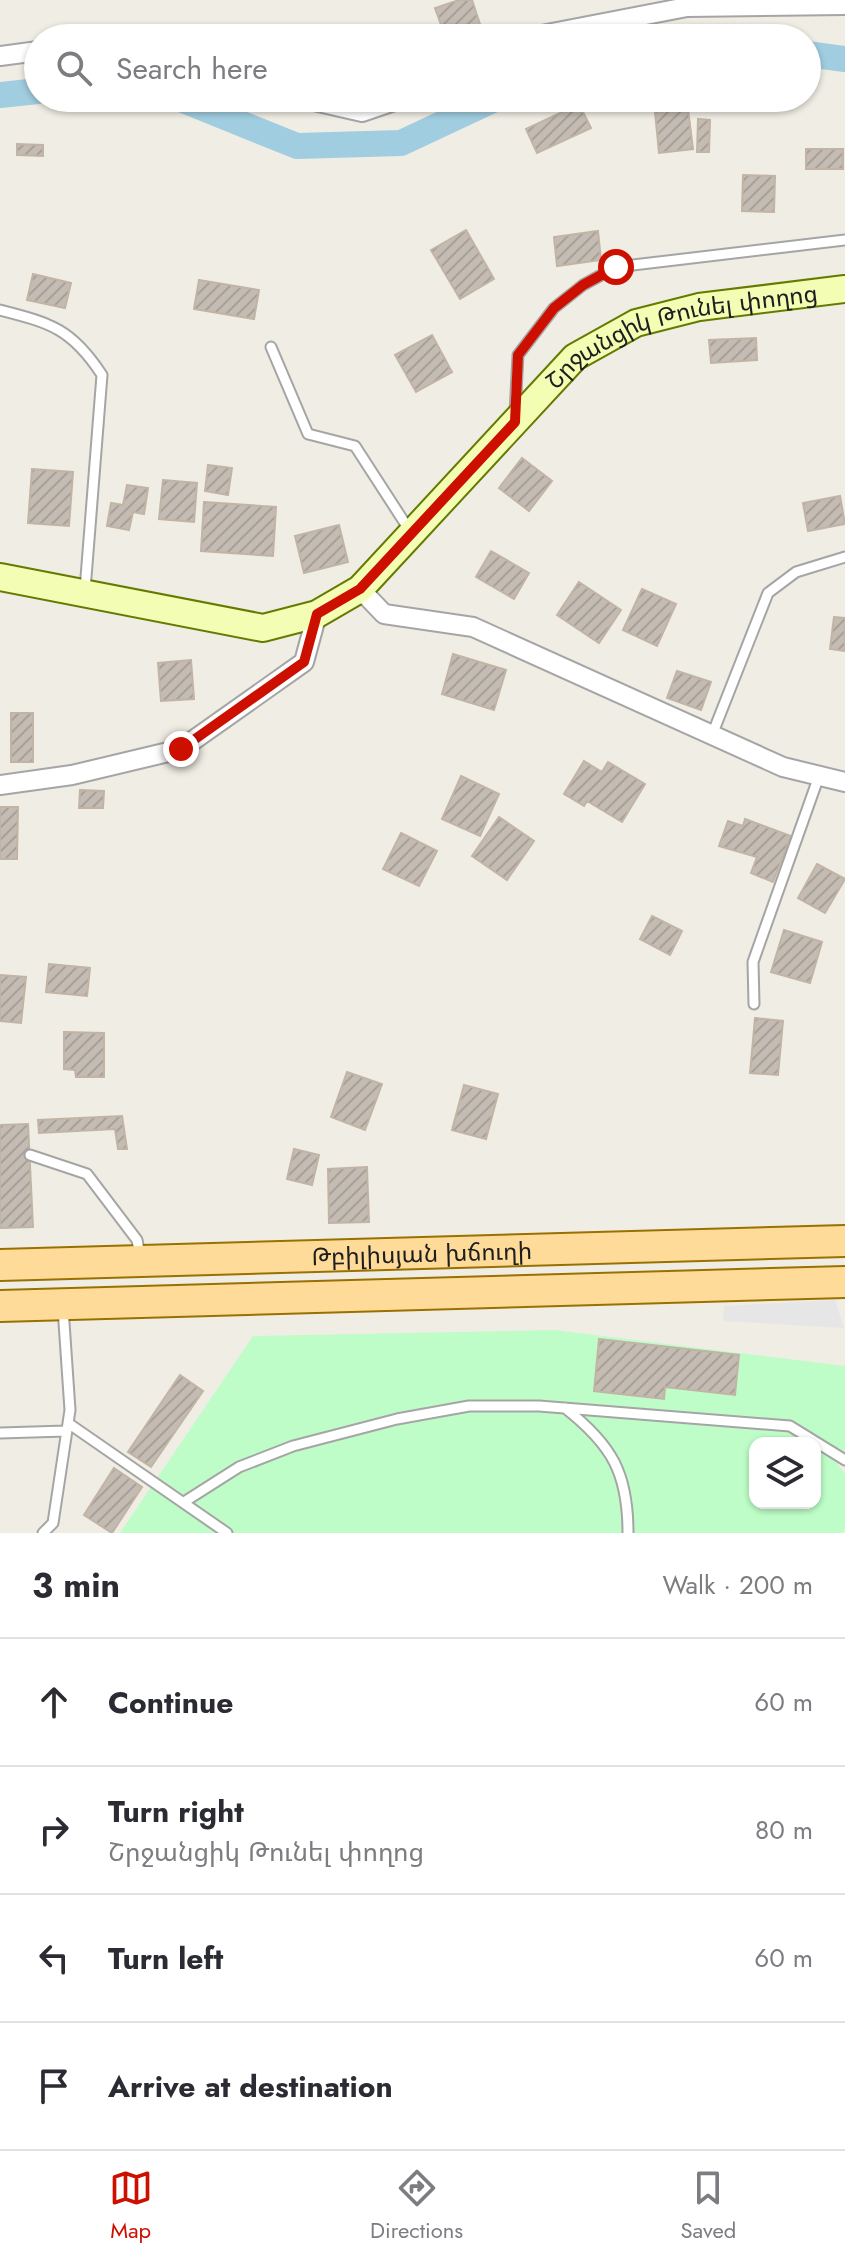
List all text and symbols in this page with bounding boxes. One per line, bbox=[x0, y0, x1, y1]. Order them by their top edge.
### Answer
search box bbox=[24, 24, 821, 112]
icon: search bbox=[52, 46, 96, 90]
text: Search here bbox=[116, 47, 268, 90]
route start bbox=[598, 249, 634, 285]
street label: Շրջանցիկ Թունել փողոց bbox=[537, 275, 820, 397]
route end bbox=[163, 731, 199, 767]
street label: Թբիլիսյան խճուղի bbox=[311, 1232, 533, 1274]
map controls bbox=[749, 1437, 821, 1509]
button: layers bbox=[749, 1437, 821, 1509]
text: 3 min bbox=[32, 1561, 120, 1610]
text: Walk · 200 m bbox=[662, 1566, 813, 1604]
icon: ahead bbox=[32, 1680, 76, 1724]
text: Continue bbox=[108, 1681, 234, 1724]
text: 60 m bbox=[754, 1683, 813, 1721]
text: Turn right bbox=[108, 1790, 244, 1833]
icon: right bbox=[32, 1808, 76, 1852]
text: 80 m bbox=[755, 1811, 813, 1849]
text: Շրջանցիկ Թունել փողոց bbox=[108, 1833, 424, 1871]
icon: left bbox=[32, 1936, 76, 1980]
text: Turn left bbox=[108, 1937, 223, 1980]
text: 60 m bbox=[754, 1939, 813, 1977]
icon: arrive bbox=[32, 2064, 76, 2108]
text: Arrive at destination bbox=[108, 2065, 393, 2108]
tab: Map bbox=[109, 2166, 153, 2246]
tab: Directions bbox=[370, 2166, 463, 2246]
tab: Saved bbox=[681, 2166, 736, 2246]

